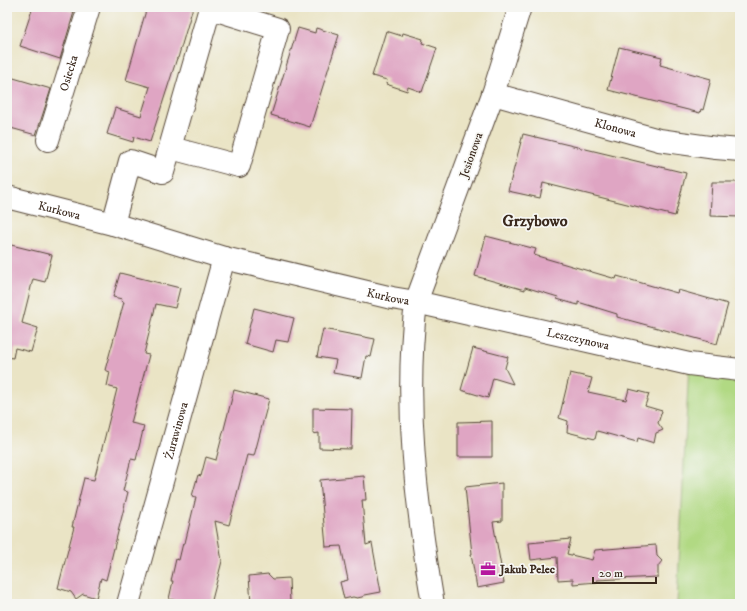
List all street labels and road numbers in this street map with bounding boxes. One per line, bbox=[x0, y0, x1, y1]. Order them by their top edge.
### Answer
street label: Osiecka bbox=[57, 53, 82, 93]
street label: Klonowa bbox=[593, 115, 639, 142]
street label: Jesionowa bbox=[456, 130, 487, 181]
street label: Kurkowa bbox=[37, 198, 83, 224]
street label: Kurkowa bbox=[365, 285, 411, 309]
street label: Leszczynowa bbox=[545, 325, 611, 354]
street label: Żurawinowa bbox=[162, 400, 192, 461]

